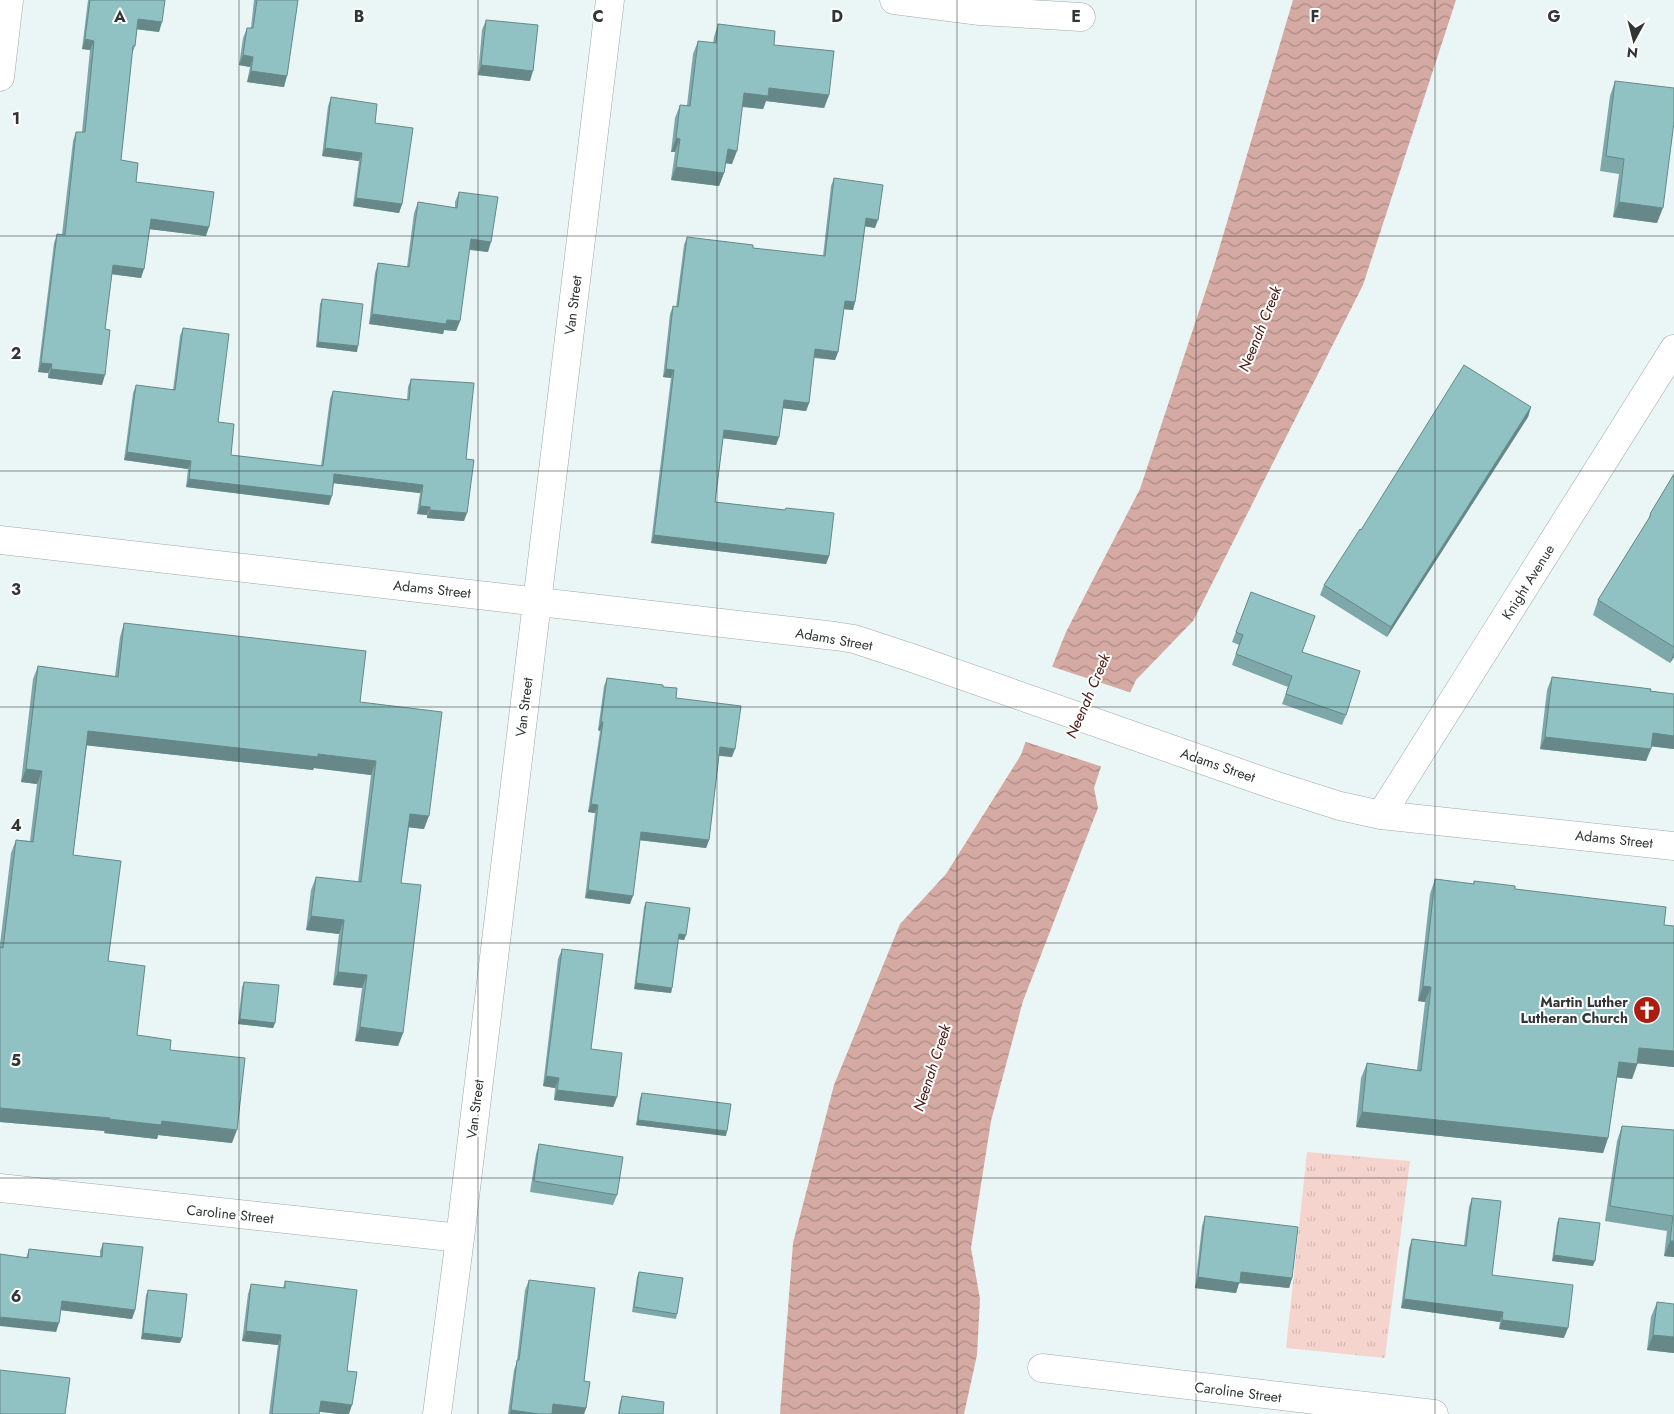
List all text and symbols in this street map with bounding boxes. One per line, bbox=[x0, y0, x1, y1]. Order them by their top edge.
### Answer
text: A bbox=[113, 5, 126, 28]
text: B bbox=[354, 5, 364, 28]
text: C bbox=[592, 5, 604, 28]
text: D bbox=[831, 5, 843, 28]
text: E bbox=[1071, 5, 1081, 28]
text: F bbox=[1311, 5, 1319, 28]
text: G bbox=[1547, 5, 1561, 28]
north arrow bbox=[1609, 15, 1659, 65]
text: N bbox=[1626, 42, 1639, 64]
text: 1 bbox=[12, 107, 20, 130]
street label: Van Street bbox=[559, 274, 587, 336]
water label: Neenah Creek bbox=[1233, 282, 1287, 375]
text: 2 bbox=[11, 342, 21, 365]
street label: Knight Avenue bbox=[1497, 540, 1559, 624]
street label: Adams Street bbox=[392, 575, 473, 603]
text: 3 bbox=[11, 578, 21, 601]
street label: Adams Street bbox=[794, 622, 875, 656]
water label: Neenah Creek bbox=[1060, 649, 1116, 742]
street label: Van Street bbox=[510, 676, 538, 738]
street label: Adams Street bbox=[1178, 743, 1259, 787]
text: 4 bbox=[10, 814, 22, 837]
street label: Adams Street bbox=[1574, 825, 1655, 853]
place label: Martin Luther Lutheran Church bbox=[1521, 992, 1628, 1028]
church icon: Martin Luther Lutheran Church bbox=[1632, 995, 1662, 1025]
water label: Neenah Creek bbox=[908, 1021, 957, 1114]
text: 5 bbox=[11, 1049, 21, 1072]
street label: Van Street bbox=[461, 1078, 489, 1140]
street label: Caroline Street bbox=[185, 1199, 275, 1229]
text: 6 bbox=[11, 1285, 21, 1308]
street label: Caroline Street bbox=[1193, 1377, 1283, 1407]

